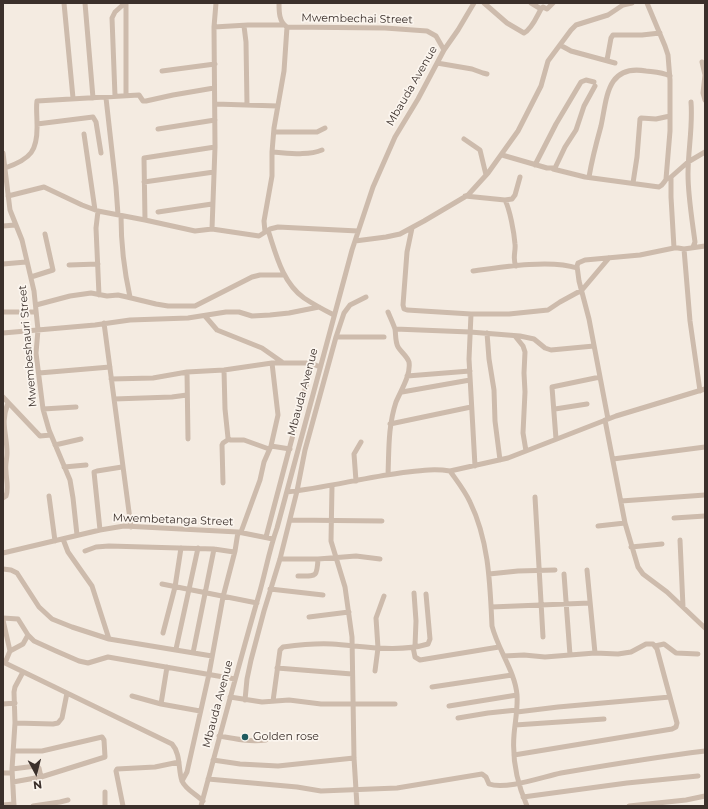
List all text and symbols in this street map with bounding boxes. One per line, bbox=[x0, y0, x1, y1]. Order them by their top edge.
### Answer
street label: Mwembechai Street bbox=[301, 11, 413, 27]
street label: Mbauda Avenue bbox=[384, 44, 440, 128]
street label: Mwembeshauri Street bbox=[16, 284, 40, 408]
street label: Mbauda Avenue bbox=[285, 347, 321, 437]
street label: Mwembetanga Street bbox=[112, 511, 234, 529]
street label: Mbauda Avenue bbox=[200, 659, 236, 749]
place label: Golden rose bbox=[253, 730, 319, 744]
marker: Golden rose bbox=[240, 732, 250, 742]
north arrow bbox=[16, 753, 56, 793]
text: N bbox=[32, 777, 43, 792]

